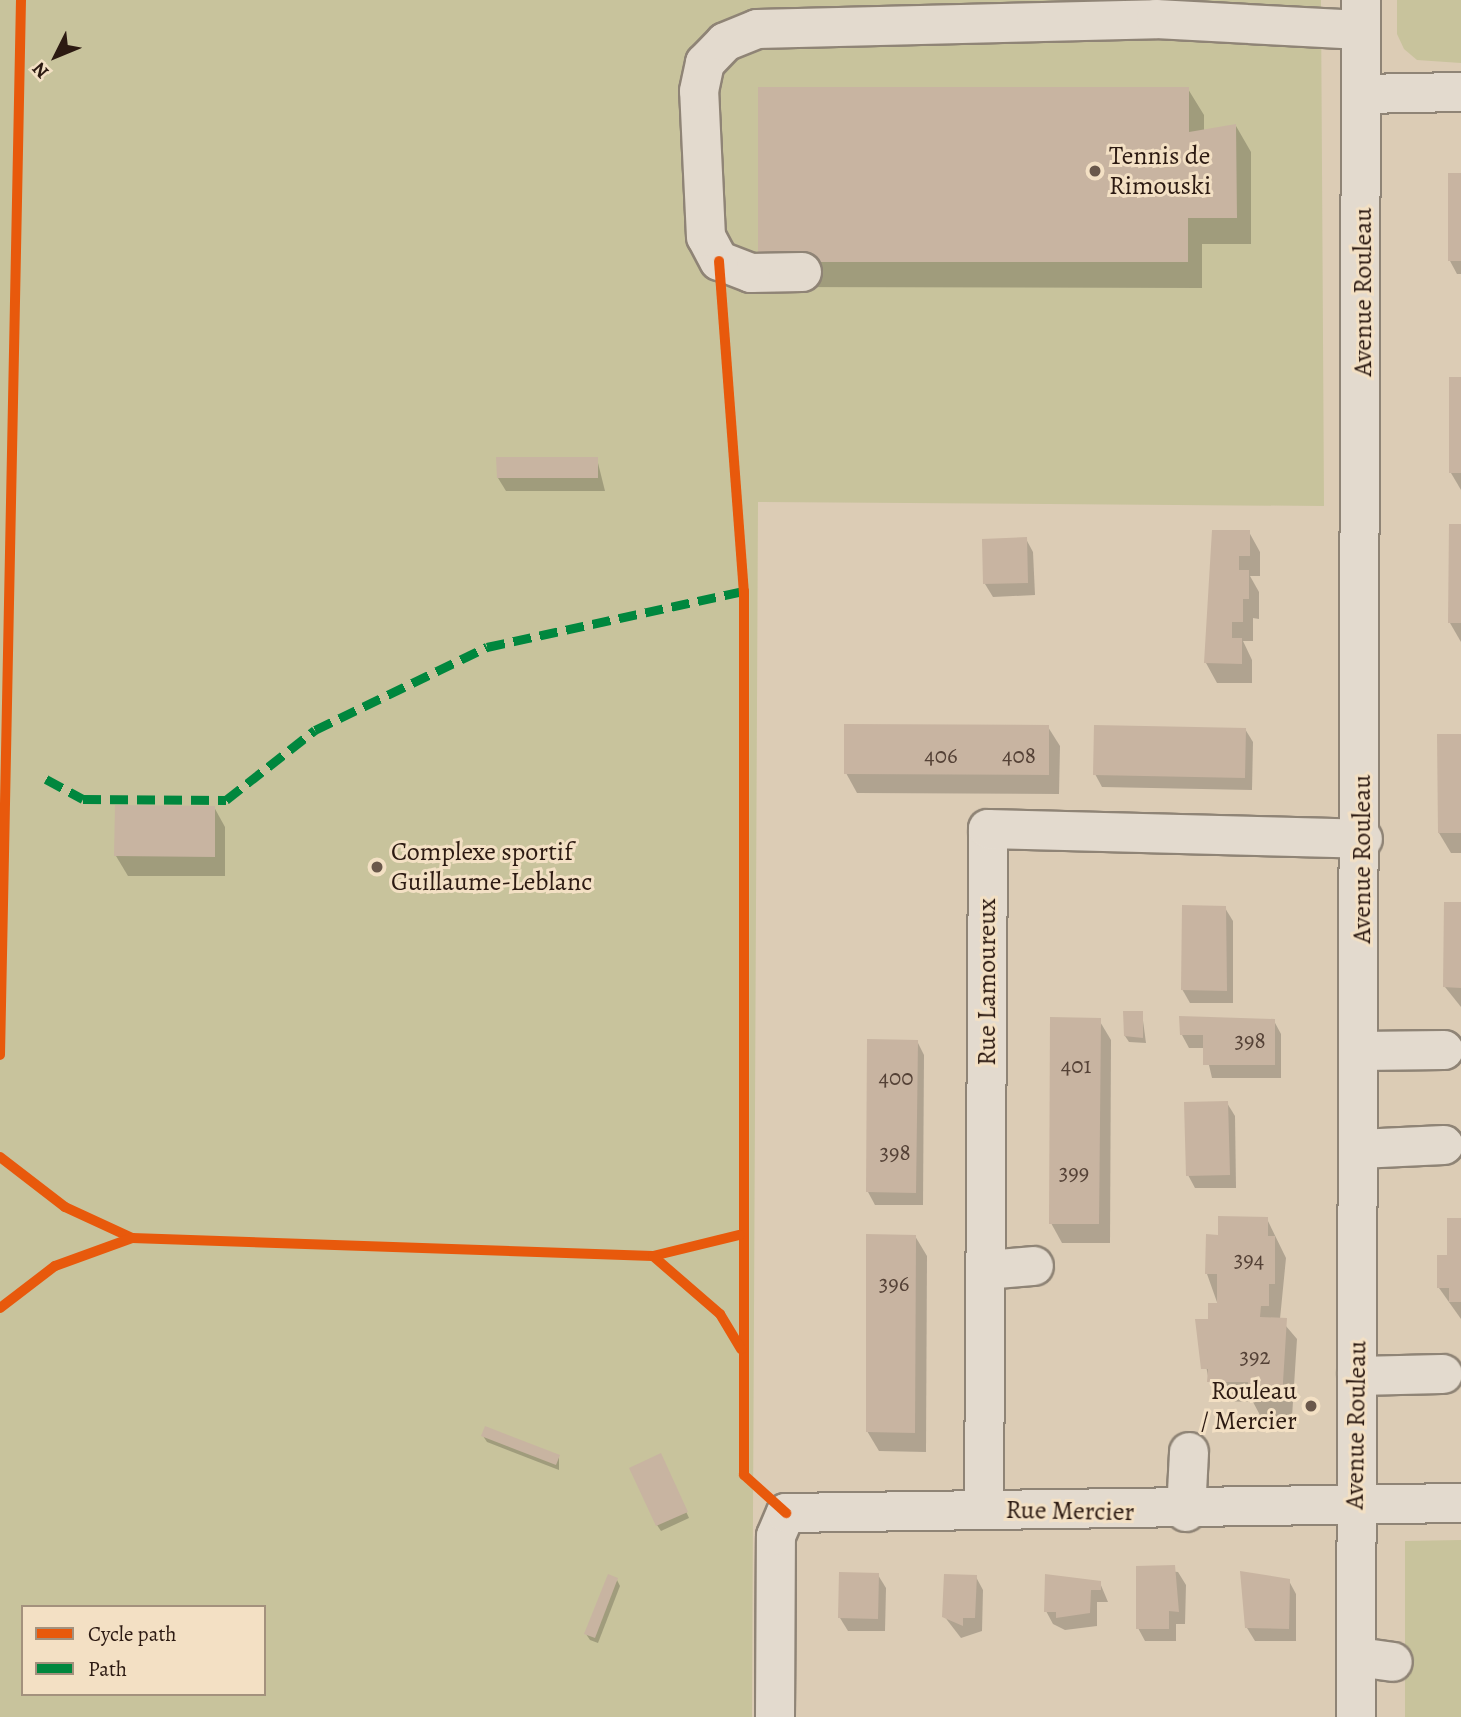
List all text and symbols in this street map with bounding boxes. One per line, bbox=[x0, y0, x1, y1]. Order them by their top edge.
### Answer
north arrow bbox=[21, 21, 91, 91]
text: N bbox=[26, 56, 55, 84]
place label: Tennis de Rimouski bbox=[1109, 140, 1211, 202]
marker: Tennis de Rimouski bbox=[1087, 163, 1103, 179]
street label: Avenue Rouleau bbox=[1347, 208, 1379, 376]
house number: 406 bbox=[924, 742, 958, 770]
house number: 408 bbox=[1002, 742, 1036, 770]
street label: Avenue Rouleau bbox=[1346, 775, 1378, 943]
place label: Complexe sportif Guillaume-Leblanc bbox=[391, 836, 592, 898]
marker: Complexe sportif Guillaume-Leblanc bbox=[369, 859, 385, 875]
street label: Rue Lamoureux bbox=[971, 898, 1003, 1066]
house number: 398 bbox=[1234, 1027, 1266, 1055]
house number: 401 bbox=[1061, 1052, 1091, 1080]
house number: 400 bbox=[879, 1064, 913, 1092]
house number: 398 bbox=[879, 1139, 911, 1167]
house number: 399 bbox=[1059, 1159, 1089, 1187]
house number: 394 bbox=[1234, 1246, 1264, 1274]
house number: 396 bbox=[879, 1270, 909, 1298]
street label: Avenue Rouleau bbox=[1339, 1340, 1373, 1510]
house number: 392 bbox=[1240, 1343, 1270, 1371]
place label: Rouleau / Mercier bbox=[1200, 1375, 1297, 1436]
marker: Rouleau / Mercier bbox=[1303, 1398, 1319, 1414]
street label: Rue Mercier bbox=[1005, 1494, 1135, 1528]
legend bbox=[21, 1605, 266, 1696]
text: Cycle path bbox=[88, 1620, 177, 1648]
text: Path bbox=[88, 1655, 127, 1683]

